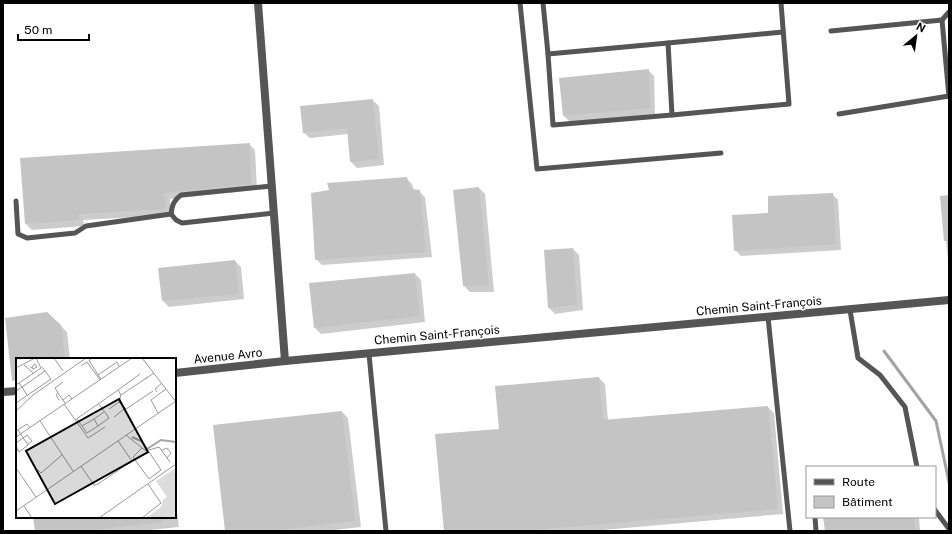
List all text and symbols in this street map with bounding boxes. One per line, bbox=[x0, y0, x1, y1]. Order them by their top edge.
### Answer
scale bar bbox=[18, 16, 89, 42]
north arrow bbox=[896, 16, 936, 56]
text: N bbox=[914, 20, 928, 35]
text: 50 m bbox=[24, 23, 52, 37]
street label: Chemin Saint-François bbox=[696, 294, 822, 318]
street label: Chemin Saint-François bbox=[374, 323, 500, 347]
street label: Avenue Avro bbox=[193, 345, 263, 367]
inset map bbox=[16, 358, 176, 518]
legend bbox=[806, 466, 936, 518]
text: Route bbox=[842, 475, 875, 489]
text: Bâtiment bbox=[842, 495, 893, 509]

